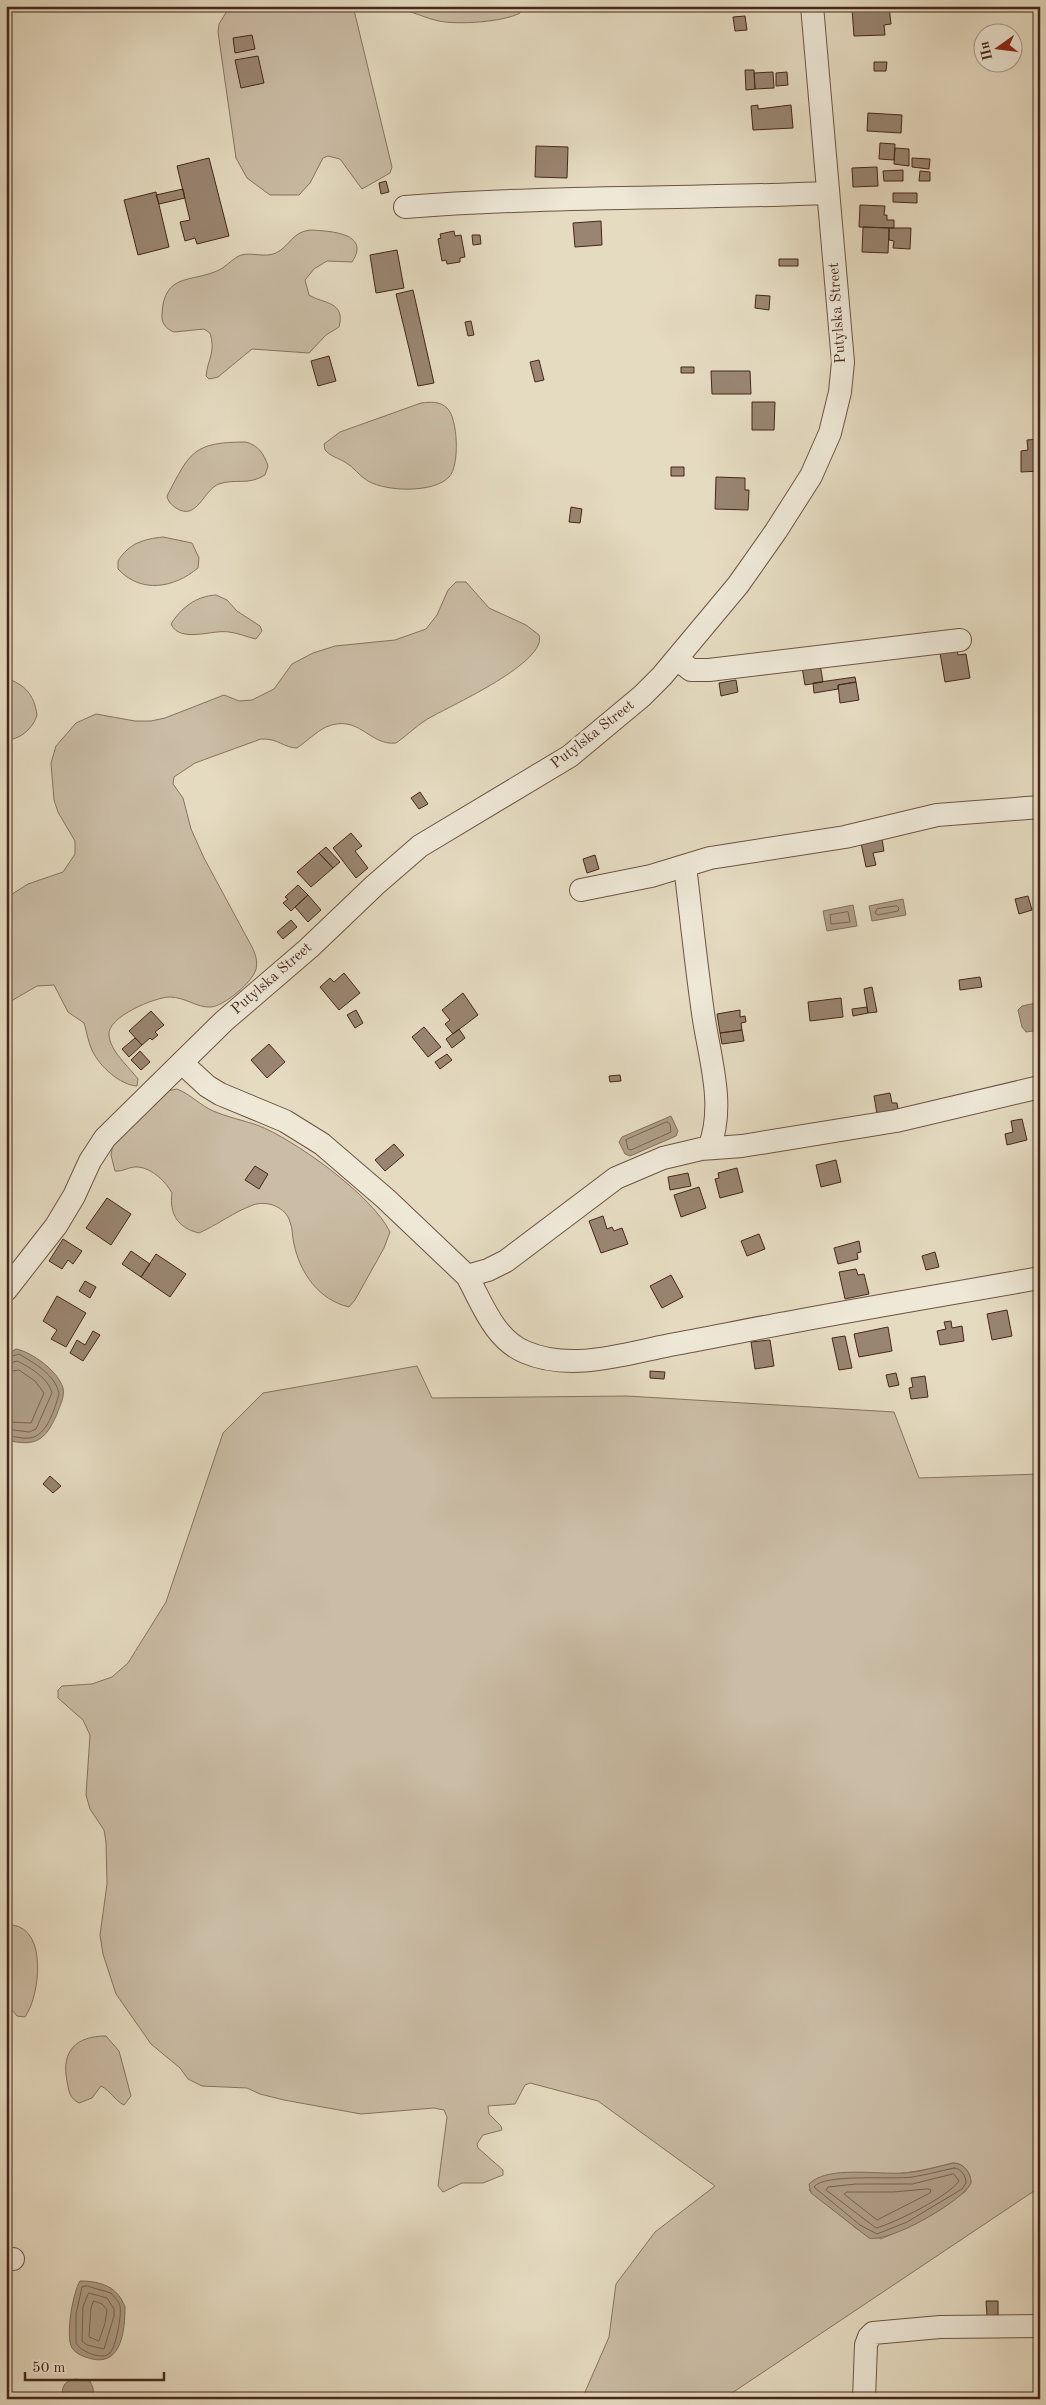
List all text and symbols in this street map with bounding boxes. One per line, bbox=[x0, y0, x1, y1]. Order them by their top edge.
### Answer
north arrow bbox=[974, 22, 1024, 72]
text: Пн bbox=[977, 40, 995, 62]
street label: Putylska Street bbox=[827, 262, 849, 364]
street label: Putylska Street bbox=[549, 698, 637, 772]
street label: Putylska Street bbox=[229, 940, 315, 1018]
scale bar bbox=[25, 2350, 164, 2382]
text: 50 m bbox=[32, 2361, 66, 2376]

